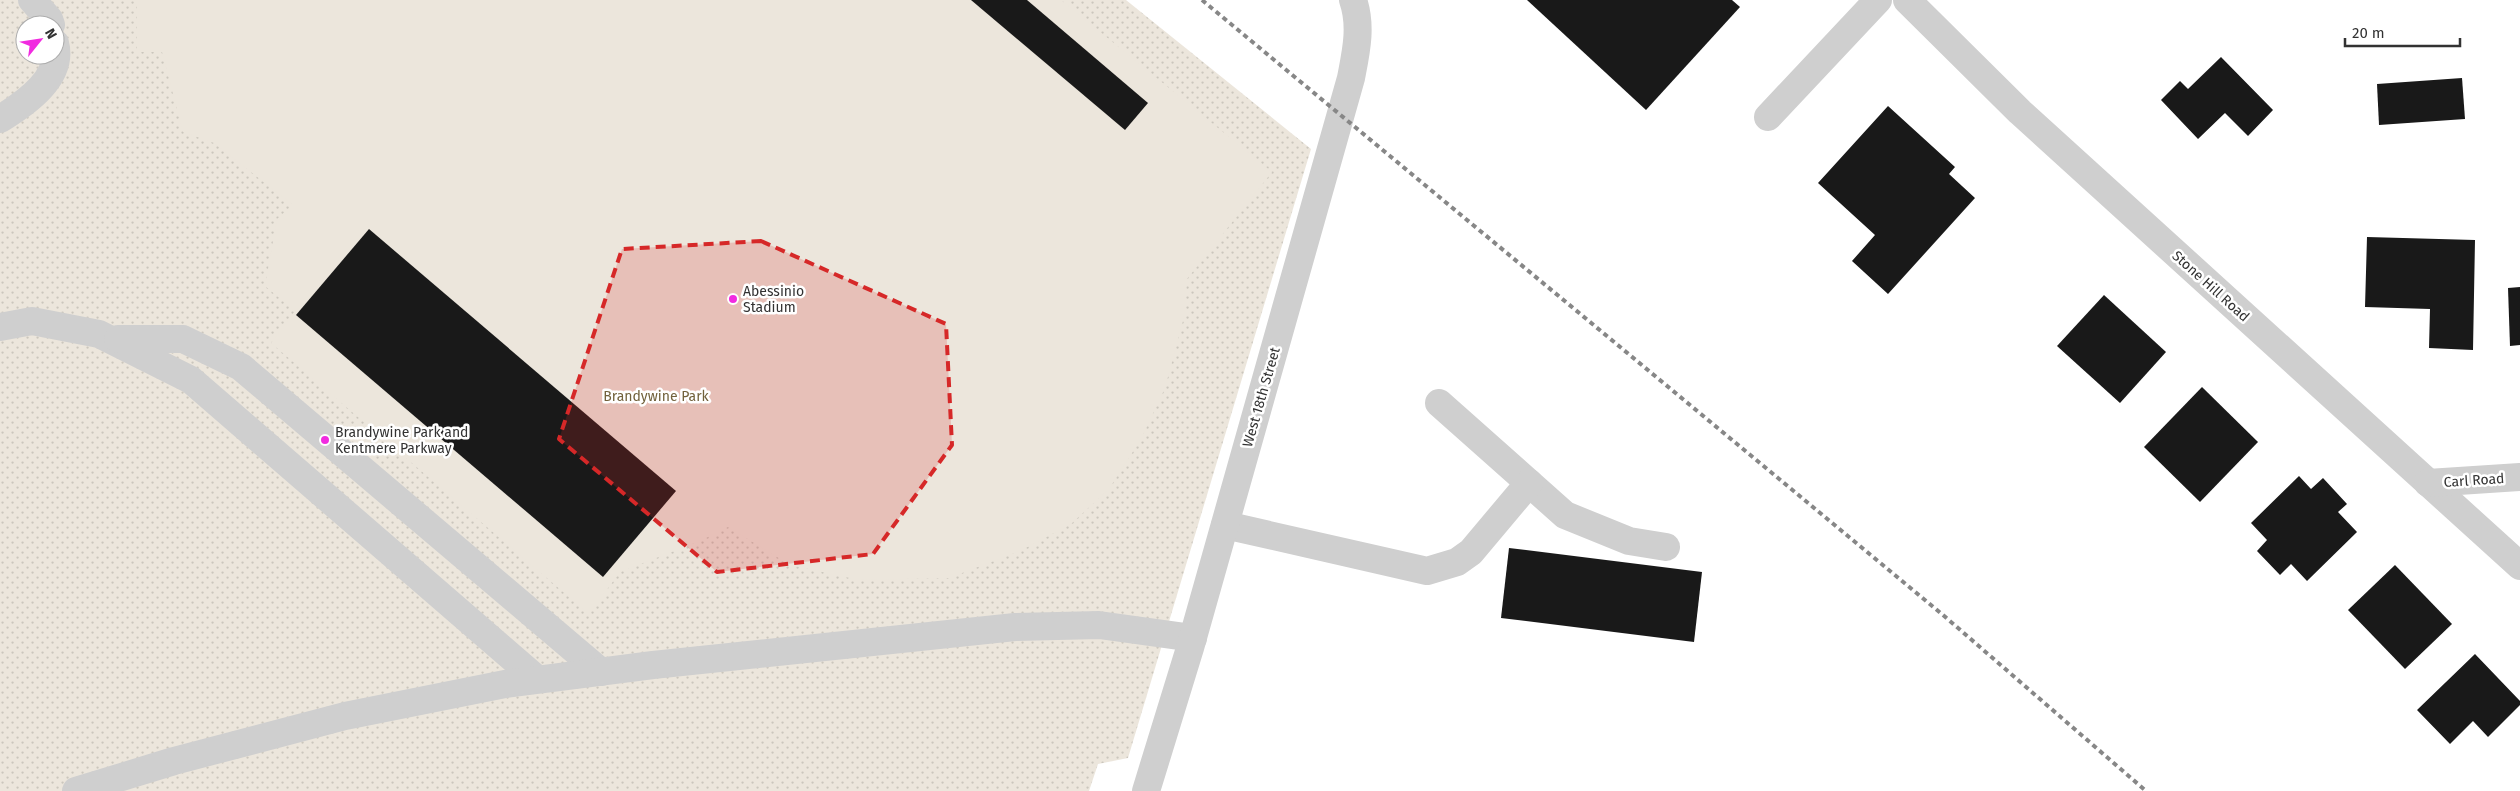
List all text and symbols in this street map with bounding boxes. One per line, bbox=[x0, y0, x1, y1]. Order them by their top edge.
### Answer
north arrow bbox=[15, 15, 65, 65]
scale bar bbox=[2345, 15, 2460, 47]
text: 20 m bbox=[2352, 24, 2385, 42]
text: N bbox=[41, 25, 61, 42]
street label: Stone Hill Road bbox=[2169, 247, 2253, 325]
place label: Abessinio Stadium bbox=[743, 283, 804, 316]
marker: Abessinio Stadium bbox=[727, 293, 739, 305]
street label: West 18th Street bbox=[1239, 344, 1284, 449]
park label: Brandywine Park bbox=[603, 388, 710, 405]
place label: Brandywine Park and Kentmere Parkway bbox=[335, 424, 469, 457]
marker: Brandywine Park and Kentmere Parkway bbox=[319, 434, 331, 446]
street label: Carl Road bbox=[2443, 470, 2505, 491]

